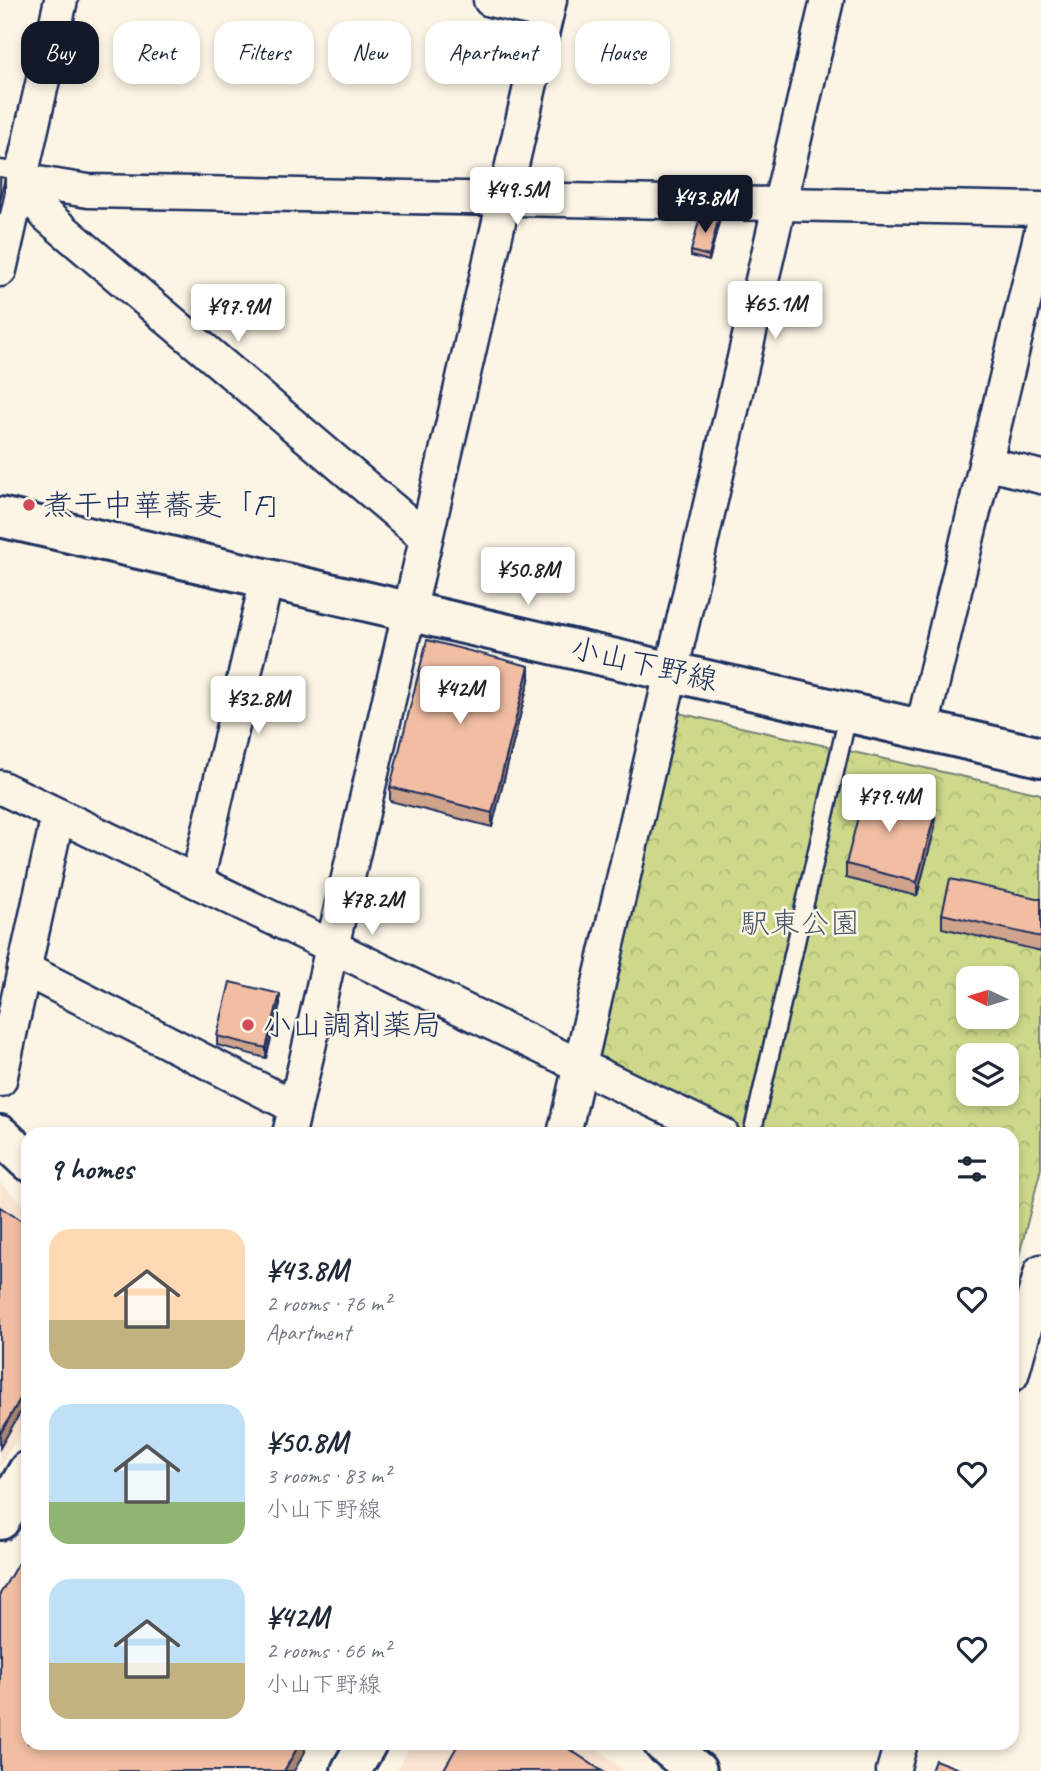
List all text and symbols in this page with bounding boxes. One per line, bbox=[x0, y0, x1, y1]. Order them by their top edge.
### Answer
chip: Buy bbox=[21, 21, 99, 84]
chip: Rent bbox=[113, 21, 200, 84]
chip: Filters bbox=[214, 21, 314, 84]
chip: New bbox=[328, 21, 411, 84]
chip: Apartment bbox=[425, 21, 561, 84]
chip: House bbox=[575, 21, 670, 84]
pin: ¥49.5M bbox=[460, 168, 574, 227]
text: ¥49.5M bbox=[486, 175, 548, 204]
pin: ¥43.8M bbox=[648, 176, 762, 235]
text: ¥43.8M bbox=[674, 183, 736, 212]
pin: ¥65.1M bbox=[718, 282, 832, 341]
pin: ¥97.9M bbox=[181, 284, 295, 344]
text: ¥65.1M bbox=[744, 289, 806, 318]
text: ¥97.9M bbox=[207, 292, 269, 321]
place label: 煮干中華蕎麦「F」 bbox=[43, 486, 297, 524]
marker: 煮干中華蕎麦「F」 bbox=[21, 497, 37, 513]
pin: ¥50.8M bbox=[471, 548, 585, 607]
text: ¥50.8M bbox=[497, 555, 559, 584]
street label: 小山下野線 bbox=[567, 629, 721, 699]
pin: ¥42M bbox=[419, 666, 501, 726]
text: ¥42M bbox=[436, 674, 484, 703]
pin: ¥32.8M bbox=[201, 676, 315, 736]
text: ¥32.8M bbox=[227, 684, 289, 713]
pin: ¥79.4M bbox=[832, 774, 946, 834]
text: ¥79.4M bbox=[858, 782, 920, 811]
pin: ¥78.2M bbox=[315, 878, 429, 937]
text: ¥78.2M bbox=[341, 885, 403, 914]
park label: 駅東公園 bbox=[740, 904, 860, 942]
north arrow bbox=[956, 966, 1018, 1029]
map controls bbox=[956, 966, 1019, 1106]
place label: 小山調剤薬局 bbox=[262, 1006, 442, 1044]
marker: 小山調剤薬局 bbox=[240, 1017, 256, 1033]
button: layers bbox=[956, 1043, 1019, 1106]
text: 9 homes bbox=[49, 1150, 133, 1188]
icon: filters bbox=[953, 1150, 991, 1188]
text: ¥43.8M bbox=[266, 1251, 348, 1289]
icon: home bbox=[105, 1257, 189, 1341]
icon: heart bbox=[953, 1280, 991, 1318]
text: 2 rooms · 76 m² bbox=[266, 1289, 390, 1318]
text: Apartment bbox=[266, 1318, 351, 1347]
text: ¥50.8M bbox=[266, 1423, 347, 1461]
icon: home bbox=[105, 1432, 189, 1516]
icon: heart bbox=[953, 1455, 991, 1493]
text: 3 rooms · 83 m² bbox=[266, 1461, 390, 1490]
text: 小山下野線 bbox=[266, 1495, 381, 1524]
text: ¥42M bbox=[266, 1598, 328, 1636]
icon: home bbox=[105, 1607, 189, 1691]
icon: heart bbox=[953, 1630, 991, 1668]
text: 2 rooms · 66 m² bbox=[266, 1636, 390, 1665]
text: 小山下野線 bbox=[266, 1670, 381, 1699]

